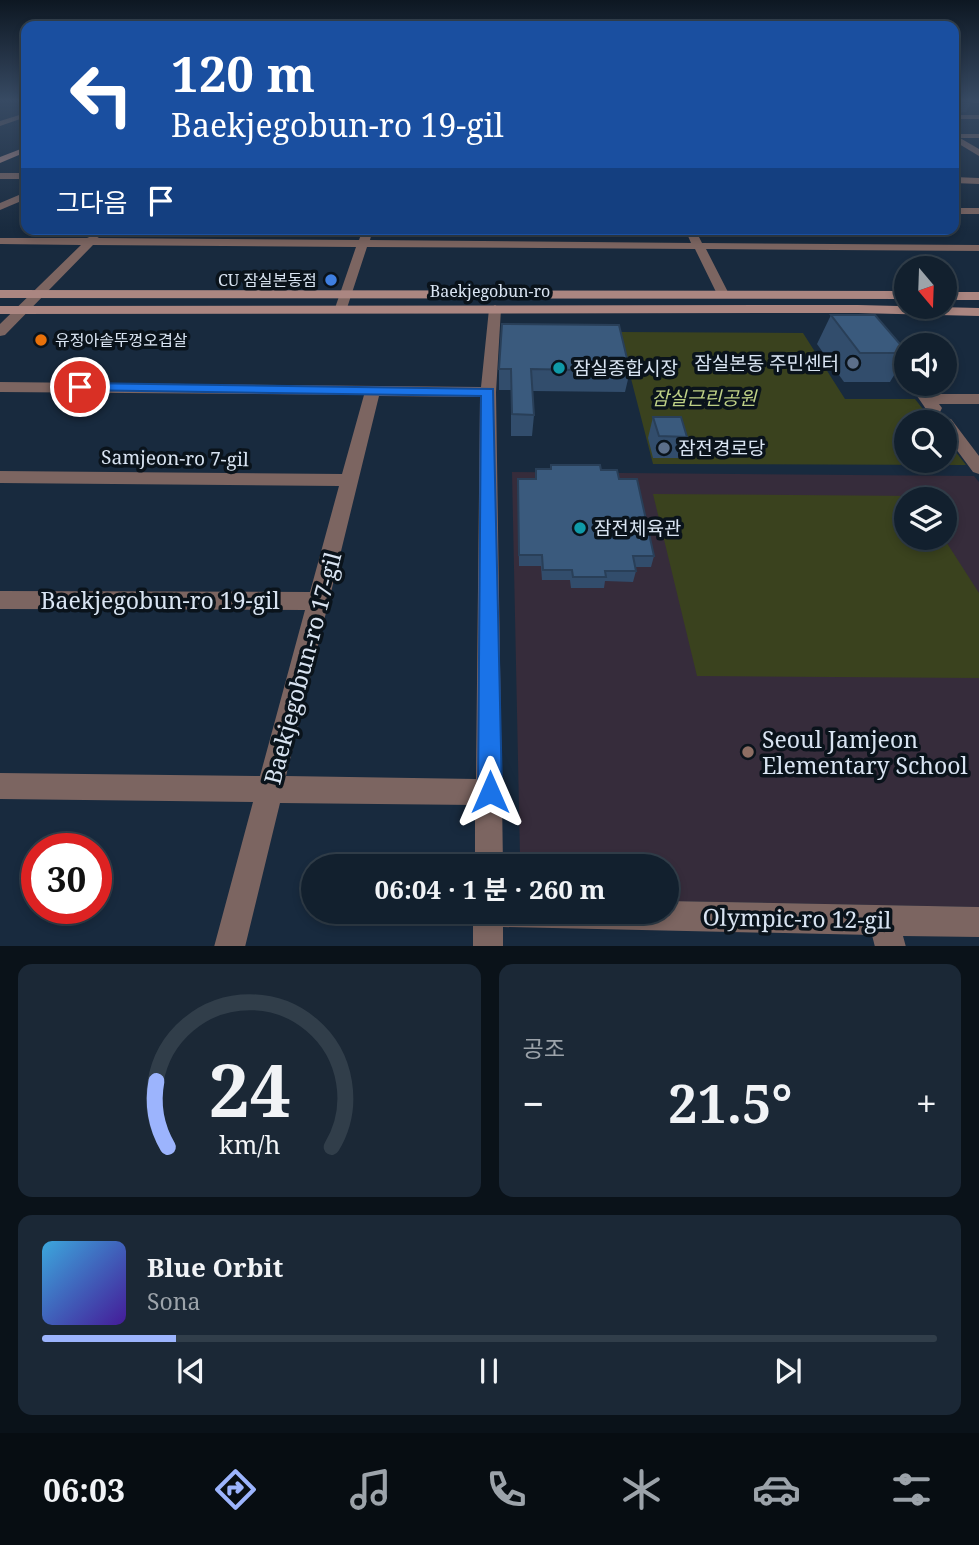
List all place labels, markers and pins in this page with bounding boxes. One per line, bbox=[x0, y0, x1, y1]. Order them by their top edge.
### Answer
place label: CU 잠실본동점 bbox=[218, 269, 317, 291]
marker: CU 잠실본동점 bbox=[323, 272, 339, 288]
place label: 유정아솥뚜껑오겹살 bbox=[55, 329, 188, 351]
marker: 유정아솥뚜껑오겹살 bbox=[33, 332, 49, 348]
place label: 잠실본동 주민센터 bbox=[694, 350, 839, 376]
place label: 잠실종합시장 bbox=[573, 355, 678, 381]
marker: 잠실본동 주민센터 bbox=[845, 355, 861, 371]
pin bbox=[50, 357, 110, 417]
marker: 잠실종합시장 bbox=[551, 360, 567, 376]
place label: 잠전경로당 bbox=[678, 435, 765, 461]
marker: 잠전경로당 bbox=[656, 440, 672, 456]
place label: 잠전체육관 bbox=[594, 515, 681, 541]
marker: 잠전체육관 bbox=[572, 520, 588, 536]
place label: Seoul Jamjeon Elementary School bbox=[762, 723, 968, 781]
marker: Seoul Jamjeon Elementary School bbox=[740, 744, 756, 760]

